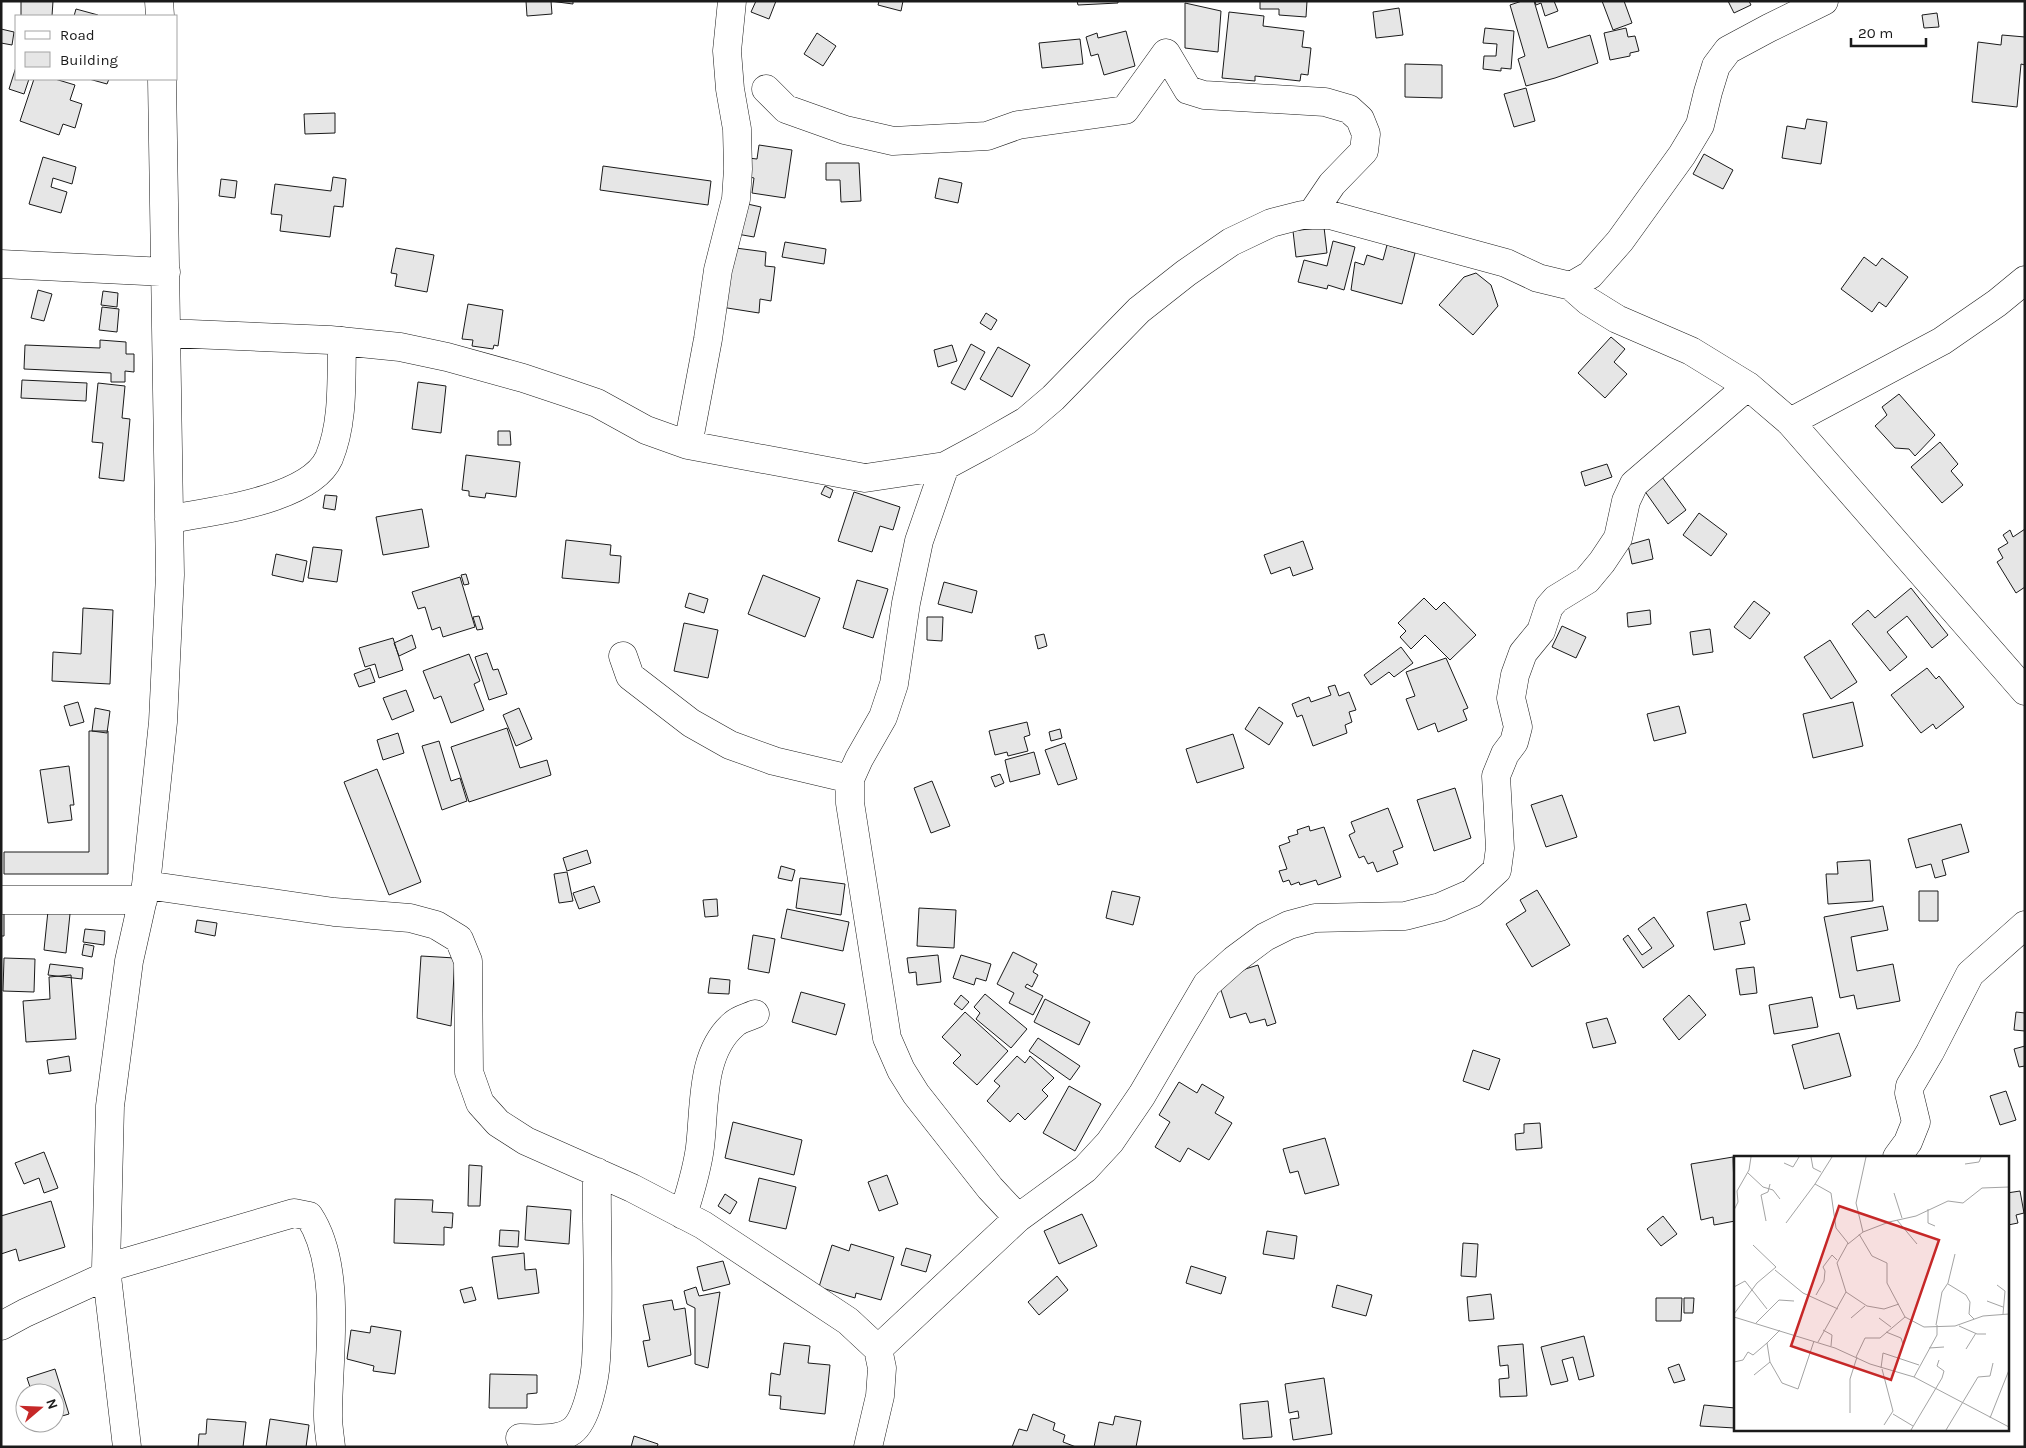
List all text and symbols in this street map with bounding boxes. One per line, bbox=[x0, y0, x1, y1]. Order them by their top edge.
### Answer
legend bbox=[15, 15, 178, 80]
scale bar bbox=[1851, 15, 1926, 47]
text: 20 m bbox=[1858, 24, 1893, 42]
text: Road bbox=[60, 26, 95, 44]
text: Building bbox=[60, 51, 118, 69]
inset map bbox=[1734, 1156, 2008, 1430]
north arrow bbox=[15, 1383, 65, 1433]
text: N bbox=[42, 1396, 61, 1411]

